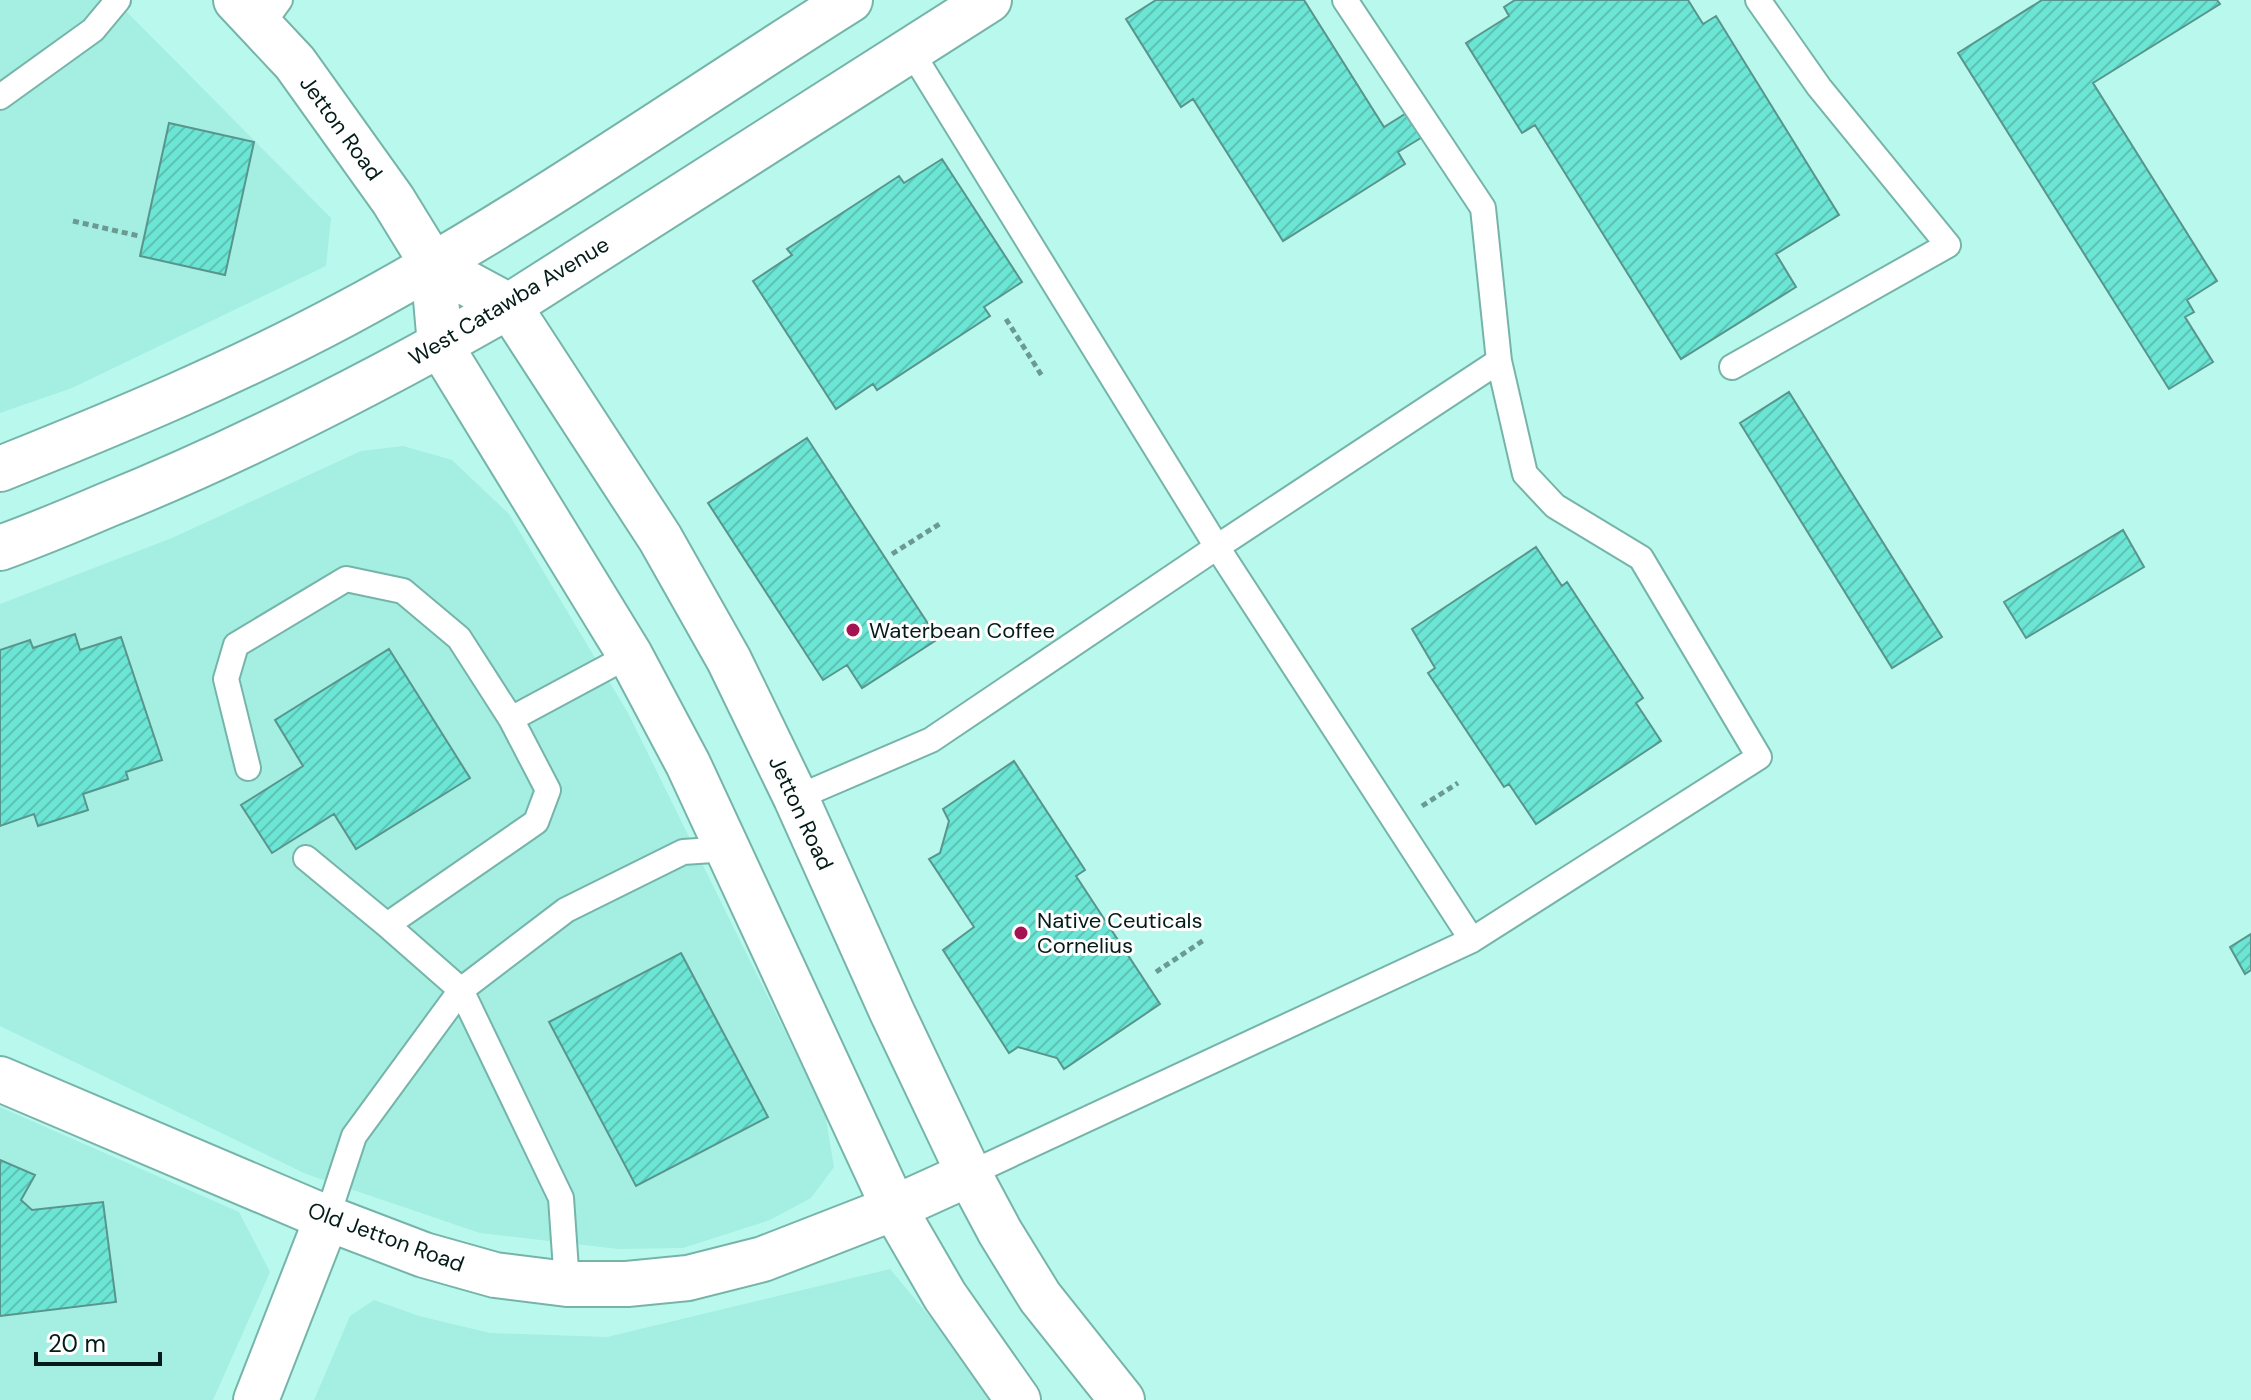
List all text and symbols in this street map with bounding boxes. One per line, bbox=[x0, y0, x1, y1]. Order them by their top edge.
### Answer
street label: Jetton Road bbox=[293, 70, 389, 186]
street label: West Catawba Avenue bbox=[404, 230, 614, 372]
place label: Waterbean Coffee bbox=[869, 616, 1055, 645]
marker: Waterbean Coffee bbox=[844, 621, 862, 639]
street label: Jetton Road bbox=[762, 751, 840, 875]
place label: Native Ceuticals Cornelius bbox=[1037, 906, 1202, 960]
marker: Native Ceuticals Cornelius bbox=[1012, 924, 1030, 942]
street label: Old Jetton Road bbox=[304, 1195, 468, 1279]
scale bar bbox=[36, 1316, 160, 1366]
text: 20 m bbox=[48, 1328, 106, 1359]

